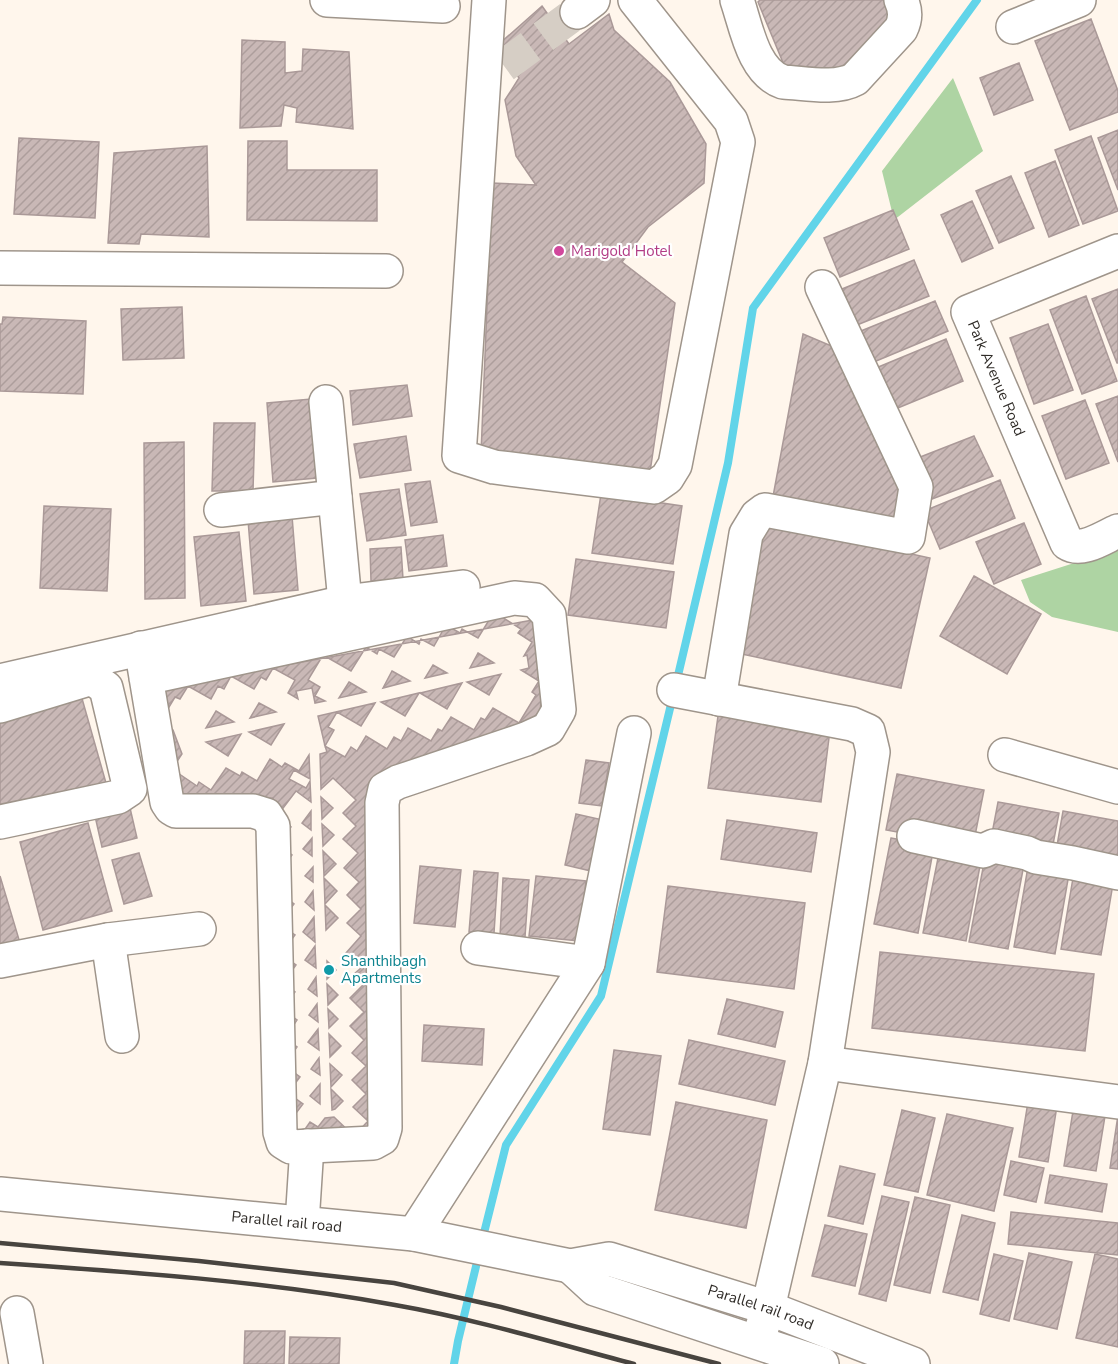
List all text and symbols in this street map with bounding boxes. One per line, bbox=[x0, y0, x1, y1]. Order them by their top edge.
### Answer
place label: Marigold Hotel bbox=[571, 241, 673, 261]
marker: Marigold Hotel bbox=[552, 244, 566, 258]
street label: Park Avenue Road bbox=[963, 317, 1030, 439]
place label: Shanthibagh Apartments bbox=[341, 951, 426, 988]
marker: Shanthibagh Apartments bbox=[322, 963, 336, 977]
street label: Parallel rail road bbox=[231, 1206, 343, 1237]
street label: Parallel rail road bbox=[705, 1280, 817, 1335]

